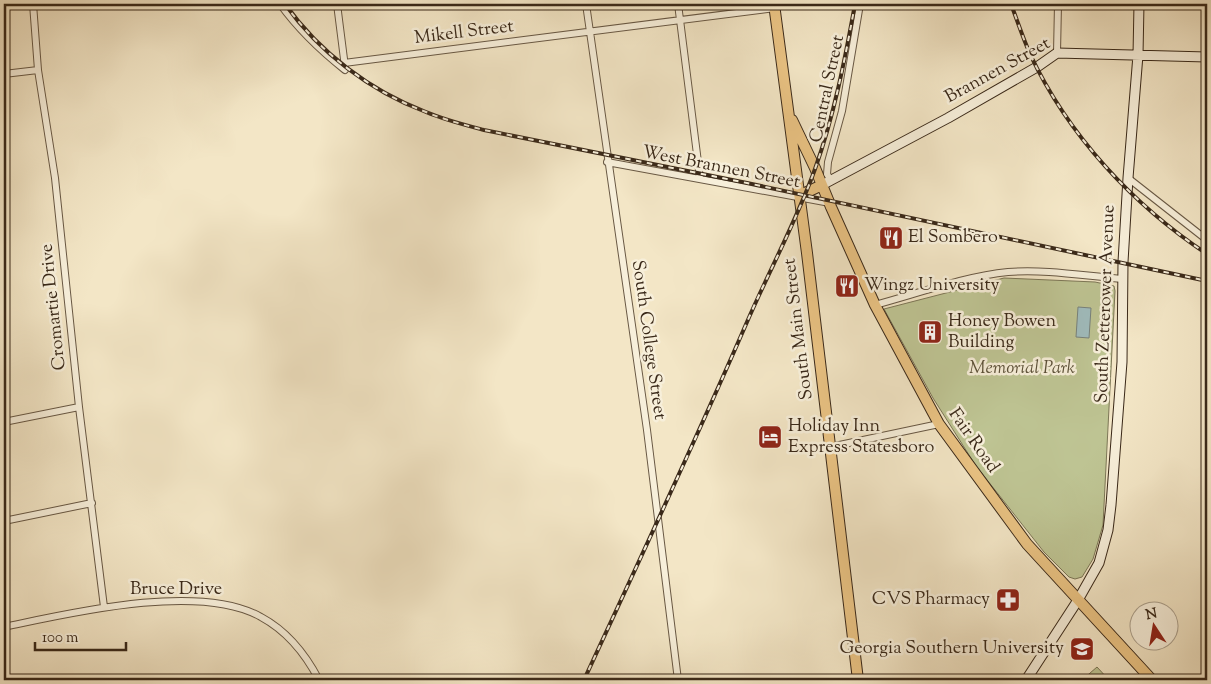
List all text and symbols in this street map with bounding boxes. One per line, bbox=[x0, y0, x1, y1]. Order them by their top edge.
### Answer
street label: Mikell Street bbox=[413, 14, 515, 52]
street label: Brannen Street bbox=[941, 31, 1055, 111]
street label: Central Street bbox=[804, 33, 852, 145]
street label: West Brannen Street bbox=[640, 140, 802, 196]
street label: South Zetterower Avenue bbox=[1090, 204, 1122, 404]
restaurant icon: El Sombero bbox=[878, 225, 904, 251]
place label: El Sombero bbox=[908, 225, 998, 251]
street label: Cromartie Drive bbox=[34, 242, 74, 372]
street label: South Main Street bbox=[777, 257, 821, 401]
street label: South College Street bbox=[624, 259, 672, 421]
restaurant icon: Wingz University bbox=[834, 273, 860, 299]
place label: Wingz University bbox=[864, 273, 1000, 299]
place label: Honey Bowen Building bbox=[948, 309, 1056, 356]
building icon: Honey Bowen Building bbox=[917, 319, 943, 345]
park label: Memorial Park bbox=[969, 356, 1075, 382]
street label: Fair Road bbox=[941, 403, 1005, 479]
place label: Holiday Inn Express Statesboro bbox=[788, 414, 935, 461]
hotel icon: Holiday Inn Express Statesboro bbox=[757, 424, 783, 450]
street label: Bruce Drive bbox=[130, 577, 222, 603]
place label: CVS Pharmacy bbox=[872, 587, 990, 613]
pharmacy icon: CVS Pharmacy bbox=[995, 587, 1021, 613]
north arrow bbox=[1128, 602, 1178, 652]
text: N bbox=[1144, 604, 1159, 626]
scale bar bbox=[35, 619, 126, 651]
text: 100 m bbox=[42, 628, 79, 649]
place label: Georgia Southern University bbox=[840, 636, 1064, 662]
school or university icon: Georgia Southern University bbox=[1069, 636, 1095, 662]

